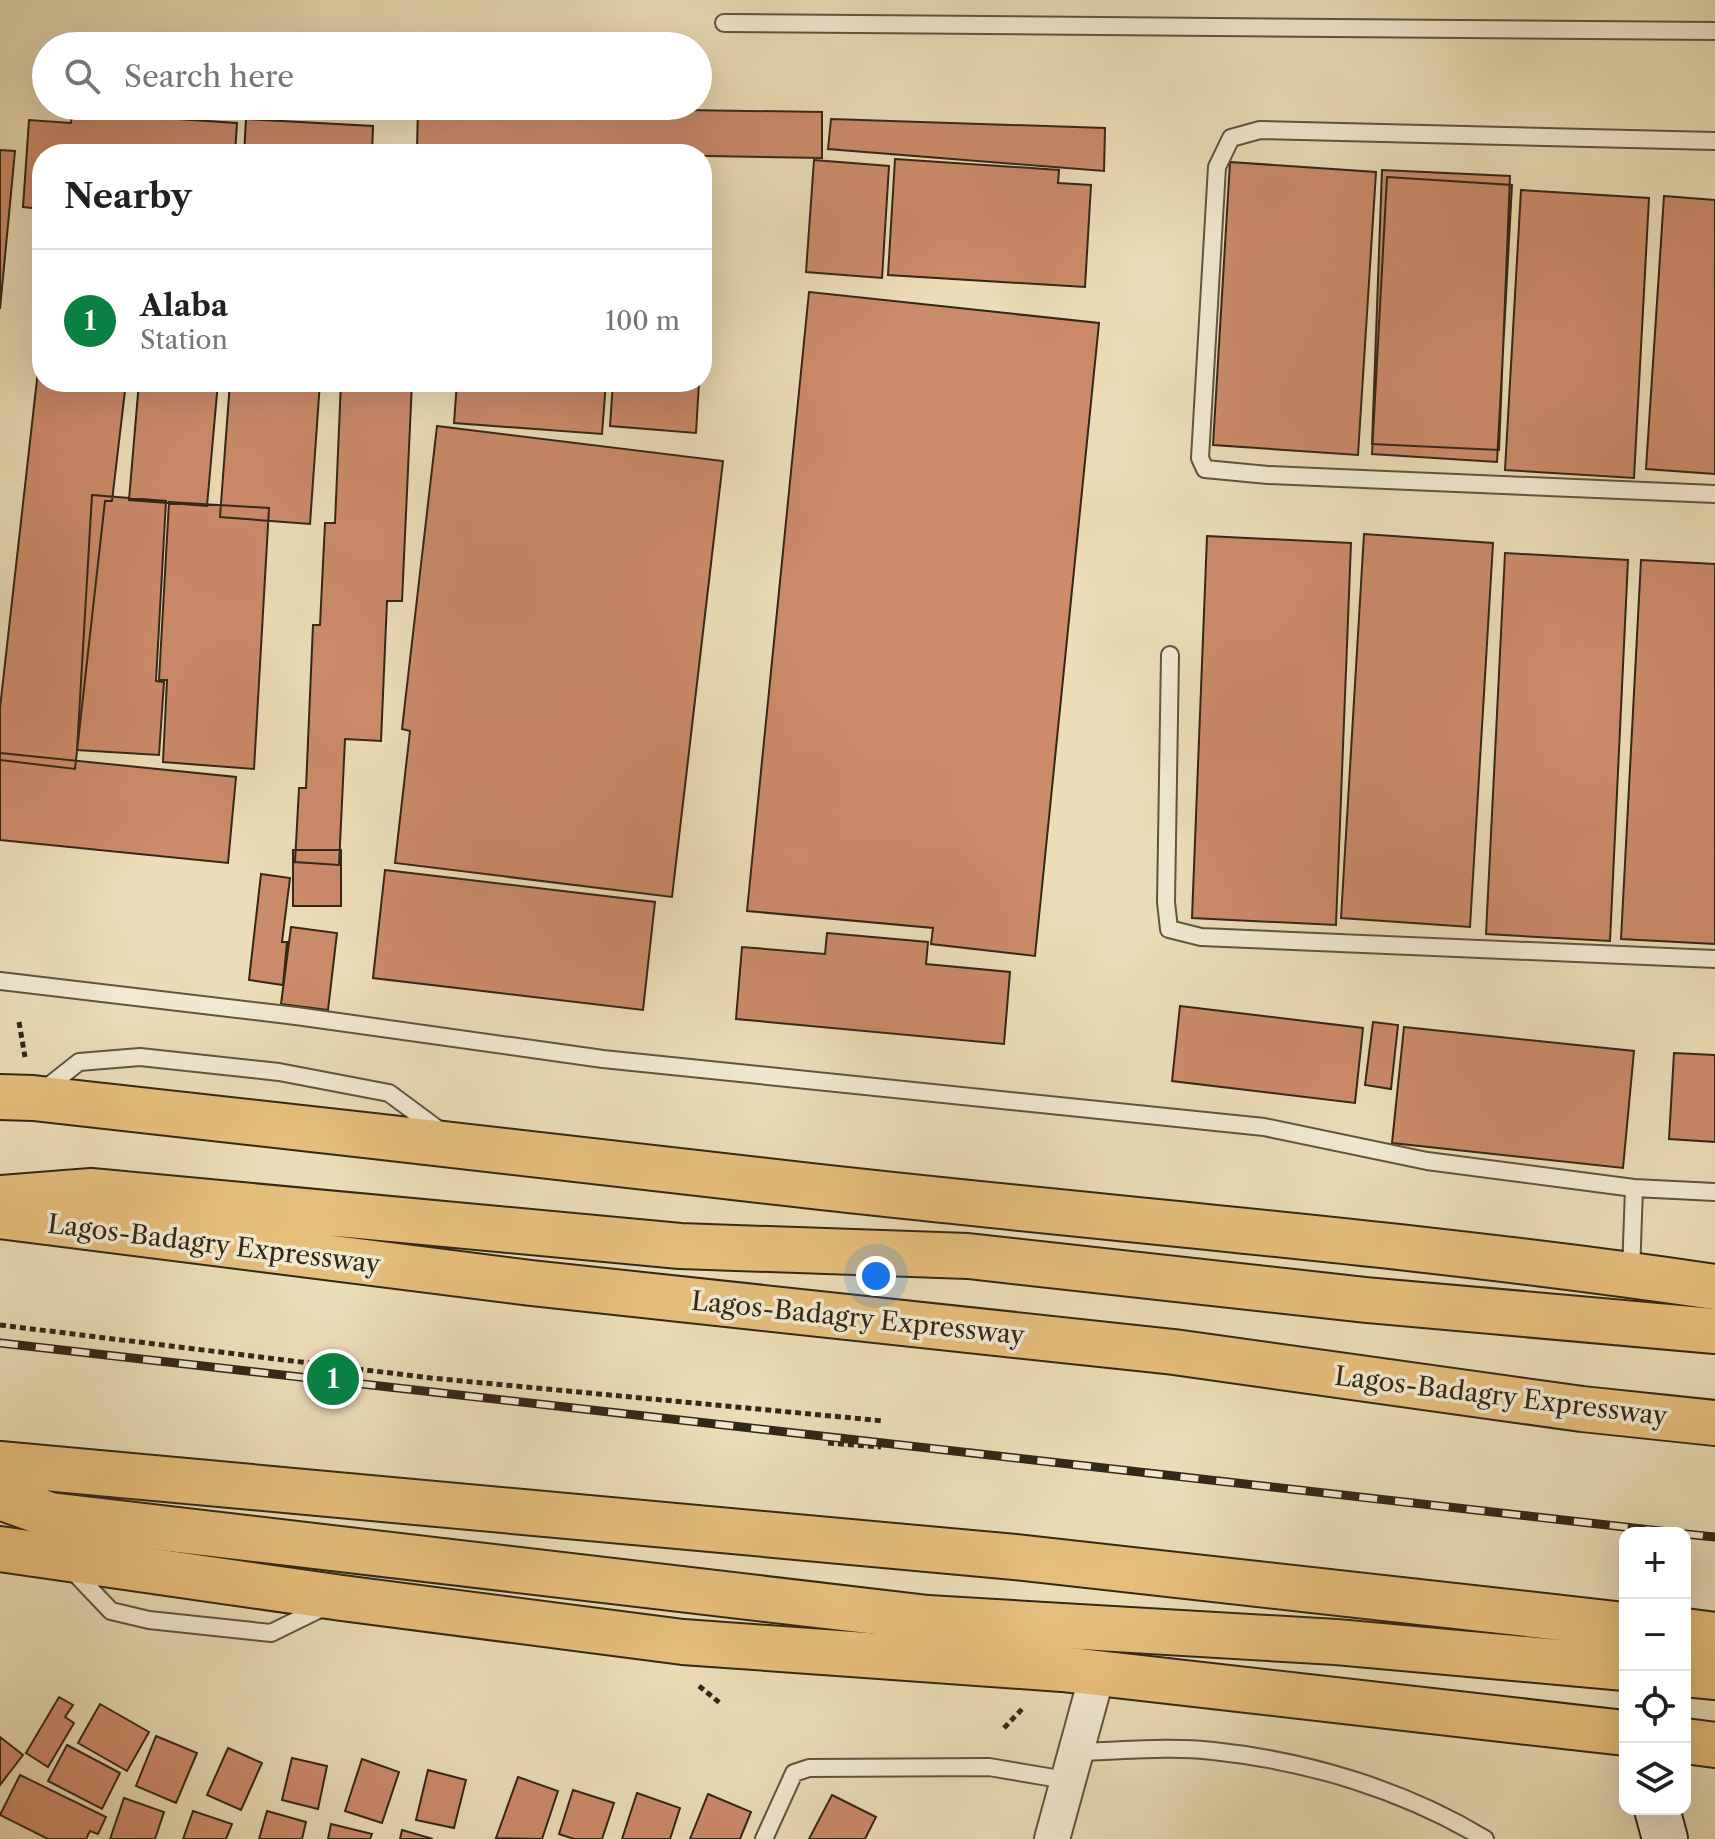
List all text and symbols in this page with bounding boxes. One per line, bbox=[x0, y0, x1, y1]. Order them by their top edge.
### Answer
search box bbox=[32, 32, 712, 120]
icon: search bbox=[60, 54, 104, 98]
text: Search here bbox=[124, 58, 294, 95]
text: Nearby bbox=[64, 175, 192, 217]
text: Alaba bbox=[140, 287, 228, 324]
text: 1 bbox=[84, 305, 96, 337]
text: 100 m bbox=[605, 305, 680, 337]
text: Station bbox=[140, 324, 228, 356]
street label: Lagos-Badagry Expressway bbox=[46, 1208, 383, 1280]
your location bbox=[856, 1256, 896, 1296]
street label: Lagos-Badagry Expressway bbox=[690, 1285, 1027, 1351]
pin: 1 bbox=[307, 1349, 359, 1409]
street label: Lagos-Badagry Expressway bbox=[1333, 1360, 1670, 1432]
map controls bbox=[1619, 1527, 1691, 1815]
button: + bbox=[1619, 1527, 1691, 1599]
button: − bbox=[1619, 1599, 1691, 1671]
button: locate bbox=[1619, 1671, 1691, 1743]
button: layers bbox=[1619, 1743, 1691, 1815]

